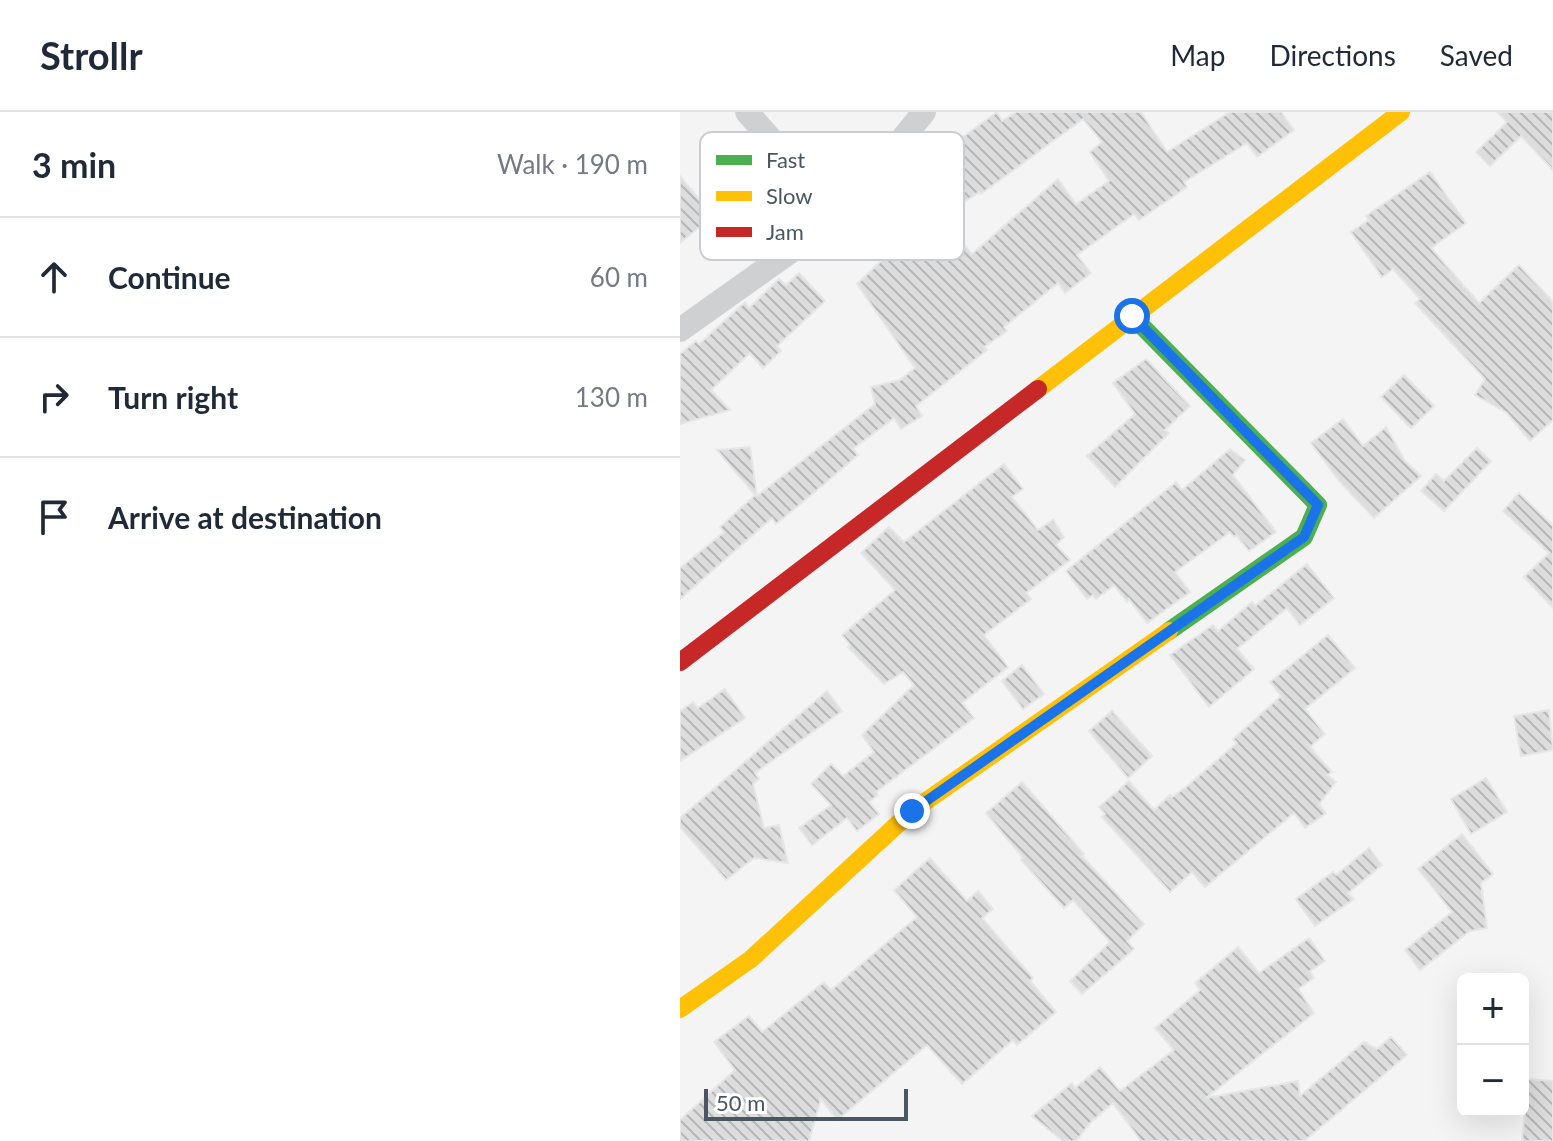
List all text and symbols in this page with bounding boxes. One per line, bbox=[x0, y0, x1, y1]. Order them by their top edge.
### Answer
text: Strollr bbox=[40, 32, 143, 78]
text: Map bbox=[1170, 38, 1225, 72]
text: Directions bbox=[1269, 38, 1396, 72]
text: Saved bbox=[1440, 38, 1513, 72]
legend bbox=[700, 132, 964, 260]
text: 3 min bbox=[32, 144, 116, 185]
text: Fast bbox=[766, 146, 805, 173]
text: Walk · 190 m bbox=[497, 148, 648, 180]
text: Slow bbox=[766, 182, 813, 209]
text: Jam bbox=[766, 218, 804, 245]
icon: ahead bbox=[32, 255, 76, 299]
text: Continue bbox=[108, 259, 231, 295]
text: 60 m bbox=[590, 261, 648, 293]
route start bbox=[1114, 298, 1150, 334]
icon: right bbox=[32, 375, 76, 419]
text: Turn right bbox=[108, 379, 238, 415]
text: 130 m bbox=[575, 381, 648, 413]
icon: arrive bbox=[32, 495, 76, 539]
text: Arrive at destination bbox=[108, 499, 382, 535]
route end bbox=[894, 793, 930, 829]
map controls bbox=[1457, 973, 1529, 1117]
button: + bbox=[1457, 973, 1529, 1045]
button: − bbox=[1457, 1045, 1529, 1117]
scale bar bbox=[704, 1085, 908, 1121]
text: 50 m bbox=[716, 1089, 765, 1116]

